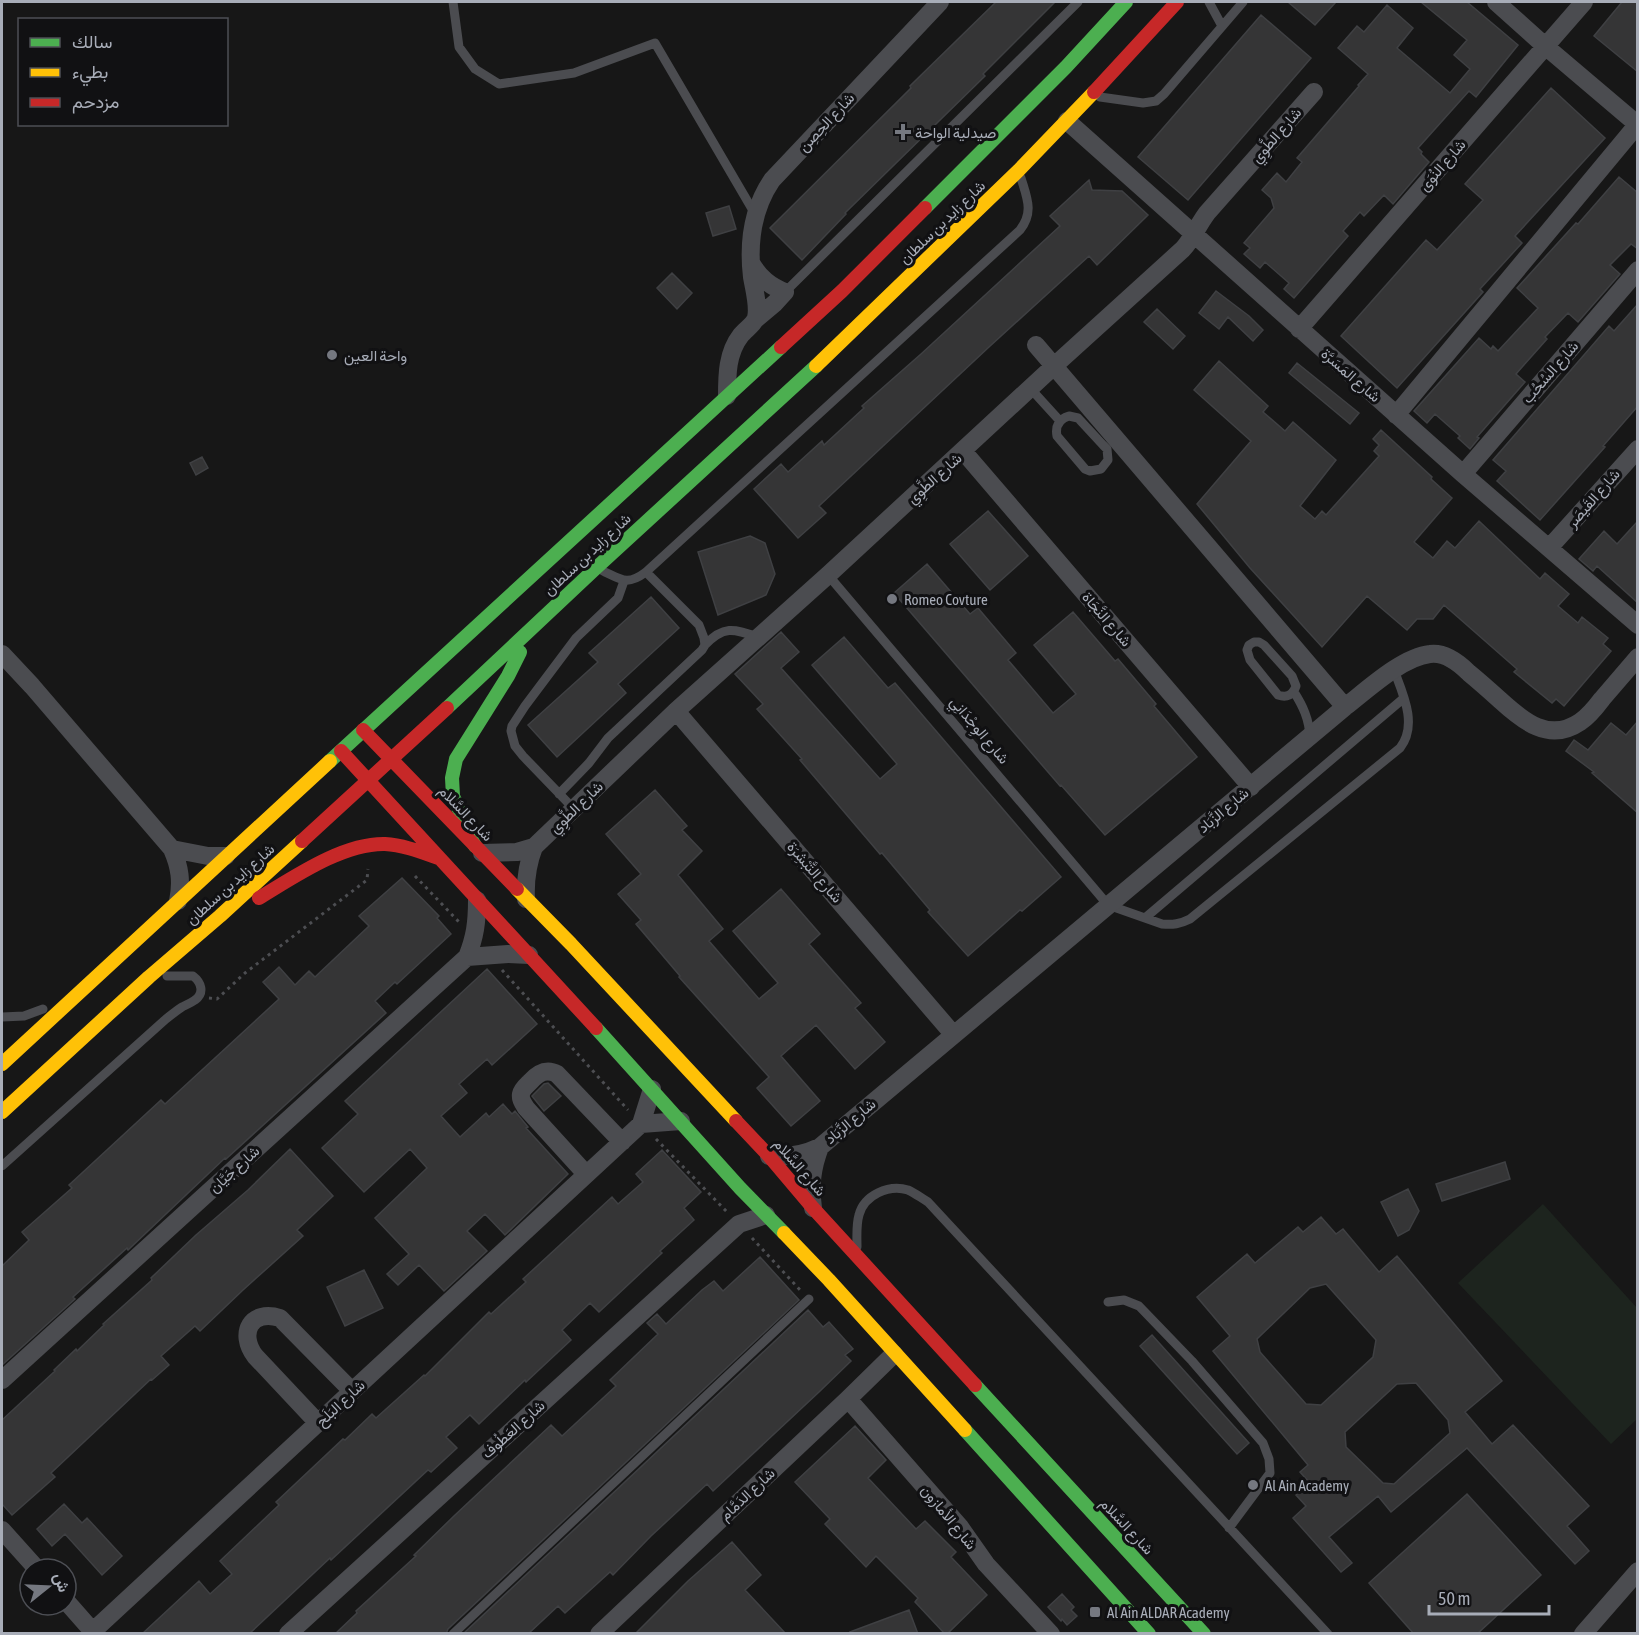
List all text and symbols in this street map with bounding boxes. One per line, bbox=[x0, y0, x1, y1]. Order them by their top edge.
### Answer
legend bbox=[18, 18, 228, 126]
text: سالك bbox=[72, 31, 112, 52]
text: بطيء bbox=[72, 61, 108, 87]
street label: شارع الحِصِن bbox=[795, 89, 860, 157]
text: مزدحم bbox=[72, 91, 119, 114]
street label: شارع الطَّوِي bbox=[1246, 103, 1308, 169]
place label: صيدلية الواحة bbox=[915, 124, 996, 142]
marker: صيدلية الواحة bbox=[896, 125, 910, 139]
street label: شارع النُوَى bbox=[1415, 136, 1471, 196]
street label: شارع زايد بن سلطان bbox=[896, 177, 991, 269]
street label: شارع السُحُب bbox=[1518, 337, 1584, 409]
street label: شارع المَسَرَّة bbox=[1316, 345, 1384, 408]
place label: واحة العين bbox=[344, 347, 407, 366]
marker: واحة العين bbox=[325, 348, 339, 362]
street label: شارع الطَّوِي bbox=[902, 448, 968, 511]
street label: شارع القَيصَر bbox=[1562, 465, 1625, 533]
street label: شارع زايد بن سلطان bbox=[540, 509, 636, 601]
street label: شارع النَّجَاة bbox=[1077, 588, 1135, 652]
place label: Romeo Covture bbox=[904, 591, 988, 608]
marker: Romeo Covture bbox=[885, 592, 899, 606]
street label: شارع الوِجْدَانِي bbox=[943, 693, 1013, 770]
street label: شارع الطَّوِي bbox=[545, 776, 610, 840]
street label: شارع السَّلام bbox=[433, 782, 497, 847]
street label: شارع الزَّبَاد bbox=[1194, 784, 1254, 838]
street label: شارع التَّبْشِرَة bbox=[782, 838, 846, 908]
street label: شارع زايد بن سلطان bbox=[182, 840, 280, 930]
street label: شارع الزَّبَاد bbox=[821, 1095, 881, 1149]
street label: شارع السَّلام bbox=[768, 1135, 830, 1201]
street label: شارع جَيَّان bbox=[205, 1142, 265, 1198]
street label: شارع البَلَح bbox=[312, 1376, 370, 1432]
street label: شارع العَطُوف bbox=[477, 1396, 550, 1464]
street label: شارع الدَمَّام bbox=[716, 1464, 780, 1526]
place label: Al Ain Academy bbox=[1265, 1477, 1349, 1494]
marker: Al Ain Academy bbox=[1246, 1478, 1260, 1492]
street label: شارع الأمازون bbox=[916, 1481, 980, 1555]
street label: شارع السَّلام bbox=[1094, 1494, 1157, 1560]
north arrow bbox=[18, 1557, 78, 1617]
text: ش bbox=[50, 1570, 74, 1595]
scale bar bbox=[1429, 1578, 1549, 1616]
text: 50 m bbox=[1438, 1588, 1470, 1609]
place label: Al Ain ALDAR Academy bbox=[1107, 1604, 1230, 1621]
marker: Al Ain ALDAR Academy bbox=[1088, 1605, 1102, 1619]

